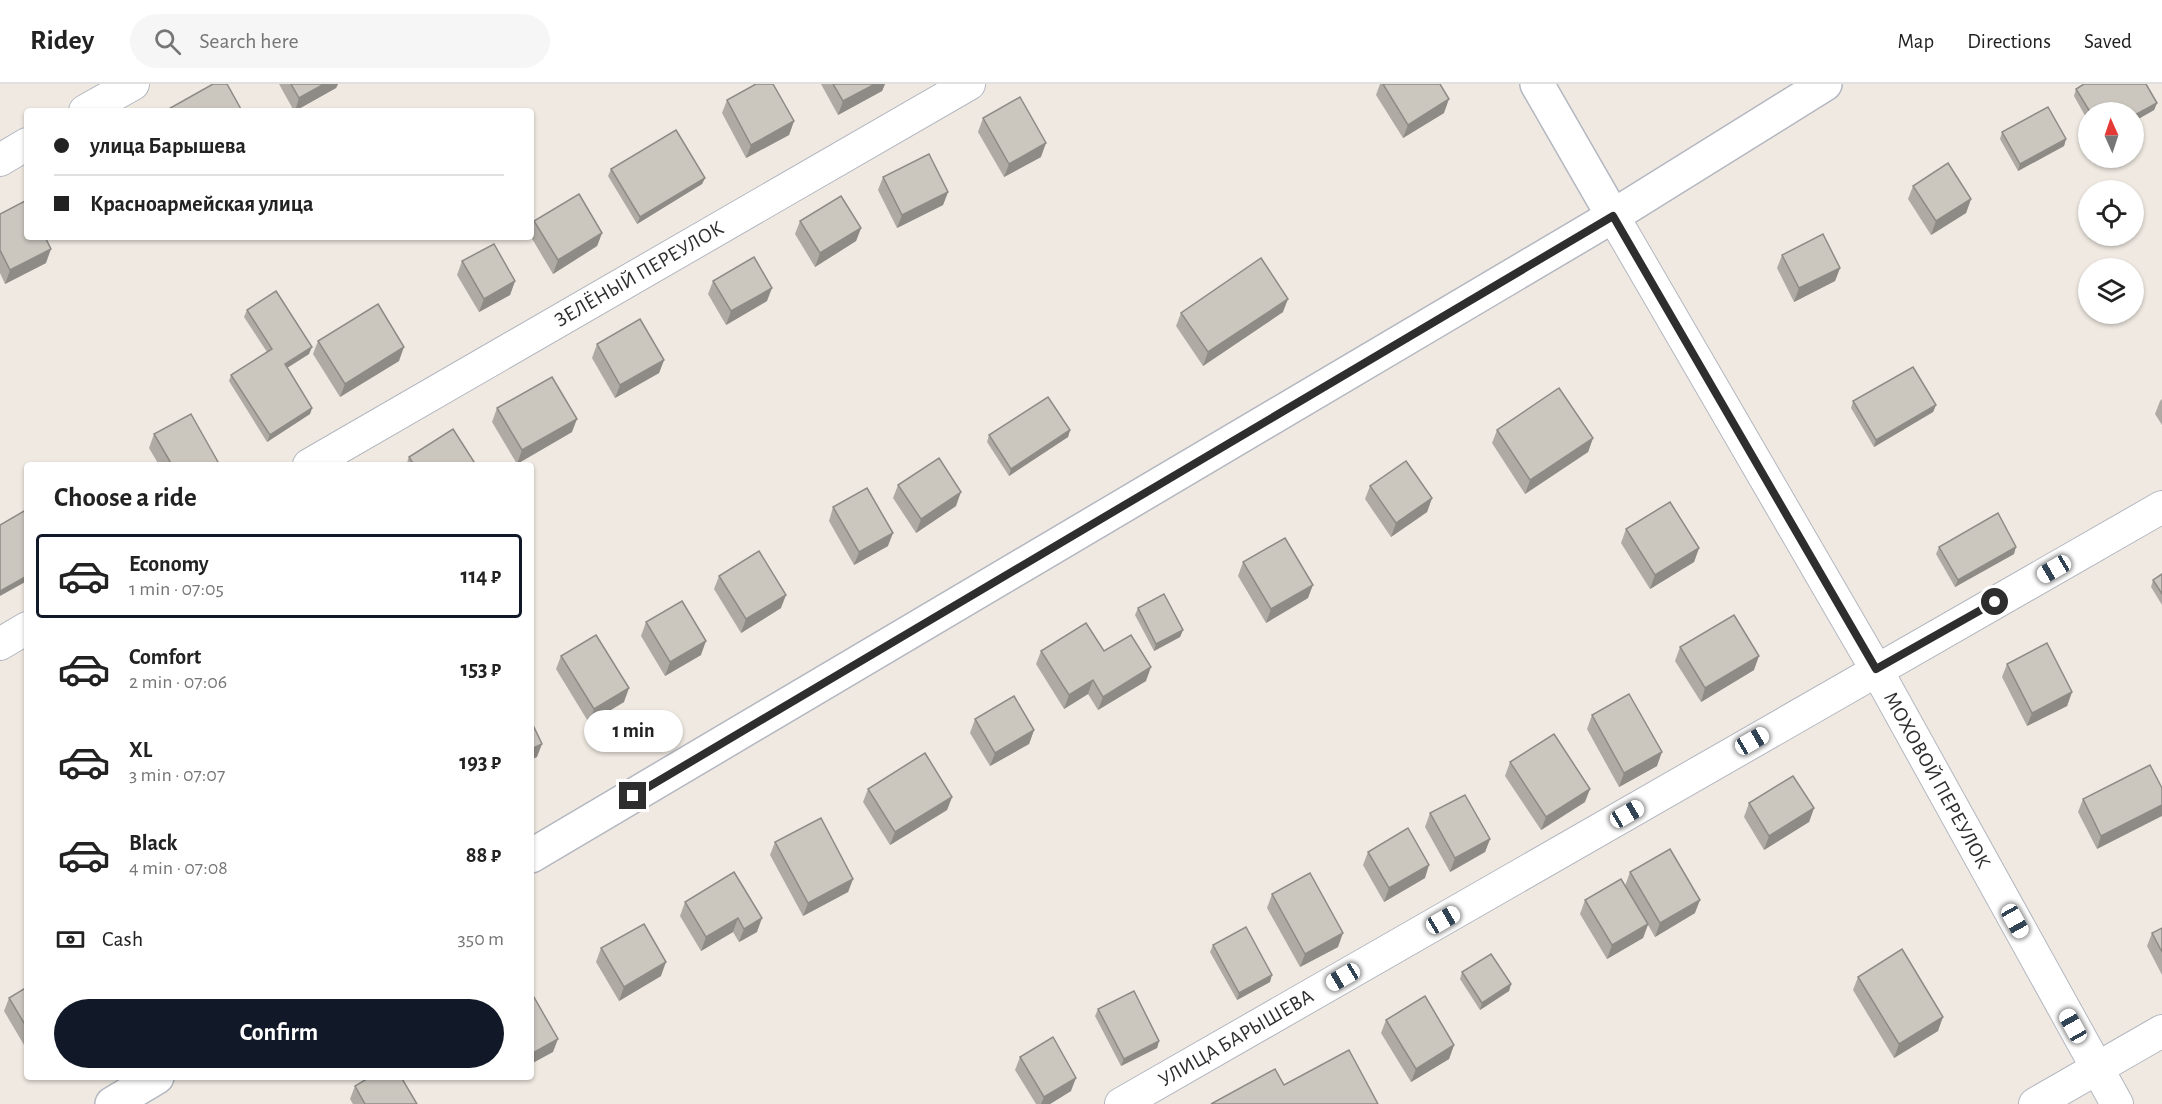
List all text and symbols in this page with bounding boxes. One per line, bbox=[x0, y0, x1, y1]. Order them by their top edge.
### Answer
search box bbox=[130, 14, 550, 68]
icon: search bbox=[151, 25, 184, 58]
text: Ridey bbox=[30, 27, 94, 55]
text: Search here bbox=[199, 30, 299, 52]
text: Map bbox=[1898, 31, 1934, 52]
text: Directions bbox=[1967, 31, 2051, 52]
text: Saved bbox=[2084, 31, 2132, 52]
north arrow bbox=[2078, 102, 2144, 168]
map controls bbox=[2078, 102, 2144, 324]
text: улица Барышева bbox=[90, 135, 246, 157]
button: locate bbox=[2078, 180, 2144, 246]
text: Красноармейская улица bbox=[90, 193, 313, 215]
street label: ЗЕЛЁНЫЙ ПЕРЕУЛОК bbox=[551, 216, 727, 331]
button: layers bbox=[2078, 258, 2144, 324]
text: Choose a ride bbox=[54, 484, 197, 511]
icon: car bbox=[57, 549, 111, 603]
car bbox=[2034, 552, 2074, 586]
text: Economy bbox=[129, 553, 209, 575]
text: 114 ₽ bbox=[460, 565, 501, 587]
text: 1 min · 07:05 bbox=[129, 579, 224, 599]
route start bbox=[1981, 588, 2008, 615]
icon: car bbox=[57, 642, 111, 696]
text: Comfort bbox=[129, 646, 201, 668]
text: 153 ₽ bbox=[460, 658, 501, 680]
text: 2 min · 07:06 bbox=[129, 672, 227, 692]
street label: МОХОВОЙ ПЕРЕУЛОК bbox=[1880, 688, 1995, 872]
callout: 1 min bbox=[584, 709, 682, 751]
text: 1 min bbox=[612, 721, 655, 741]
car bbox=[1732, 724, 1772, 758]
icon: car bbox=[57, 735, 111, 789]
text: XL bbox=[129, 739, 152, 761]
text: 193 ₽ bbox=[459, 751, 501, 773]
text: 3 min · 07:07 bbox=[129, 765, 225, 785]
route end bbox=[619, 782, 646, 809]
car bbox=[1607, 797, 1647, 831]
icon: car bbox=[57, 828, 111, 882]
text: Black bbox=[129, 832, 177, 854]
text: 88 ₽ bbox=[466, 844, 501, 866]
text: 4 min · 07:08 bbox=[129, 858, 228, 878]
car bbox=[1998, 901, 2032, 941]
car bbox=[1423, 903, 1463, 937]
icon: cash bbox=[54, 923, 87, 956]
text: Cash bbox=[102, 928, 143, 950]
text: 350 m bbox=[458, 929, 504, 949]
car bbox=[1323, 960, 1363, 994]
street label: УЛИЦА БАРЫШЕВА bbox=[1155, 985, 1317, 1091]
button: Confirm bbox=[54, 999, 504, 1068]
car bbox=[2056, 1006, 2090, 1046]

